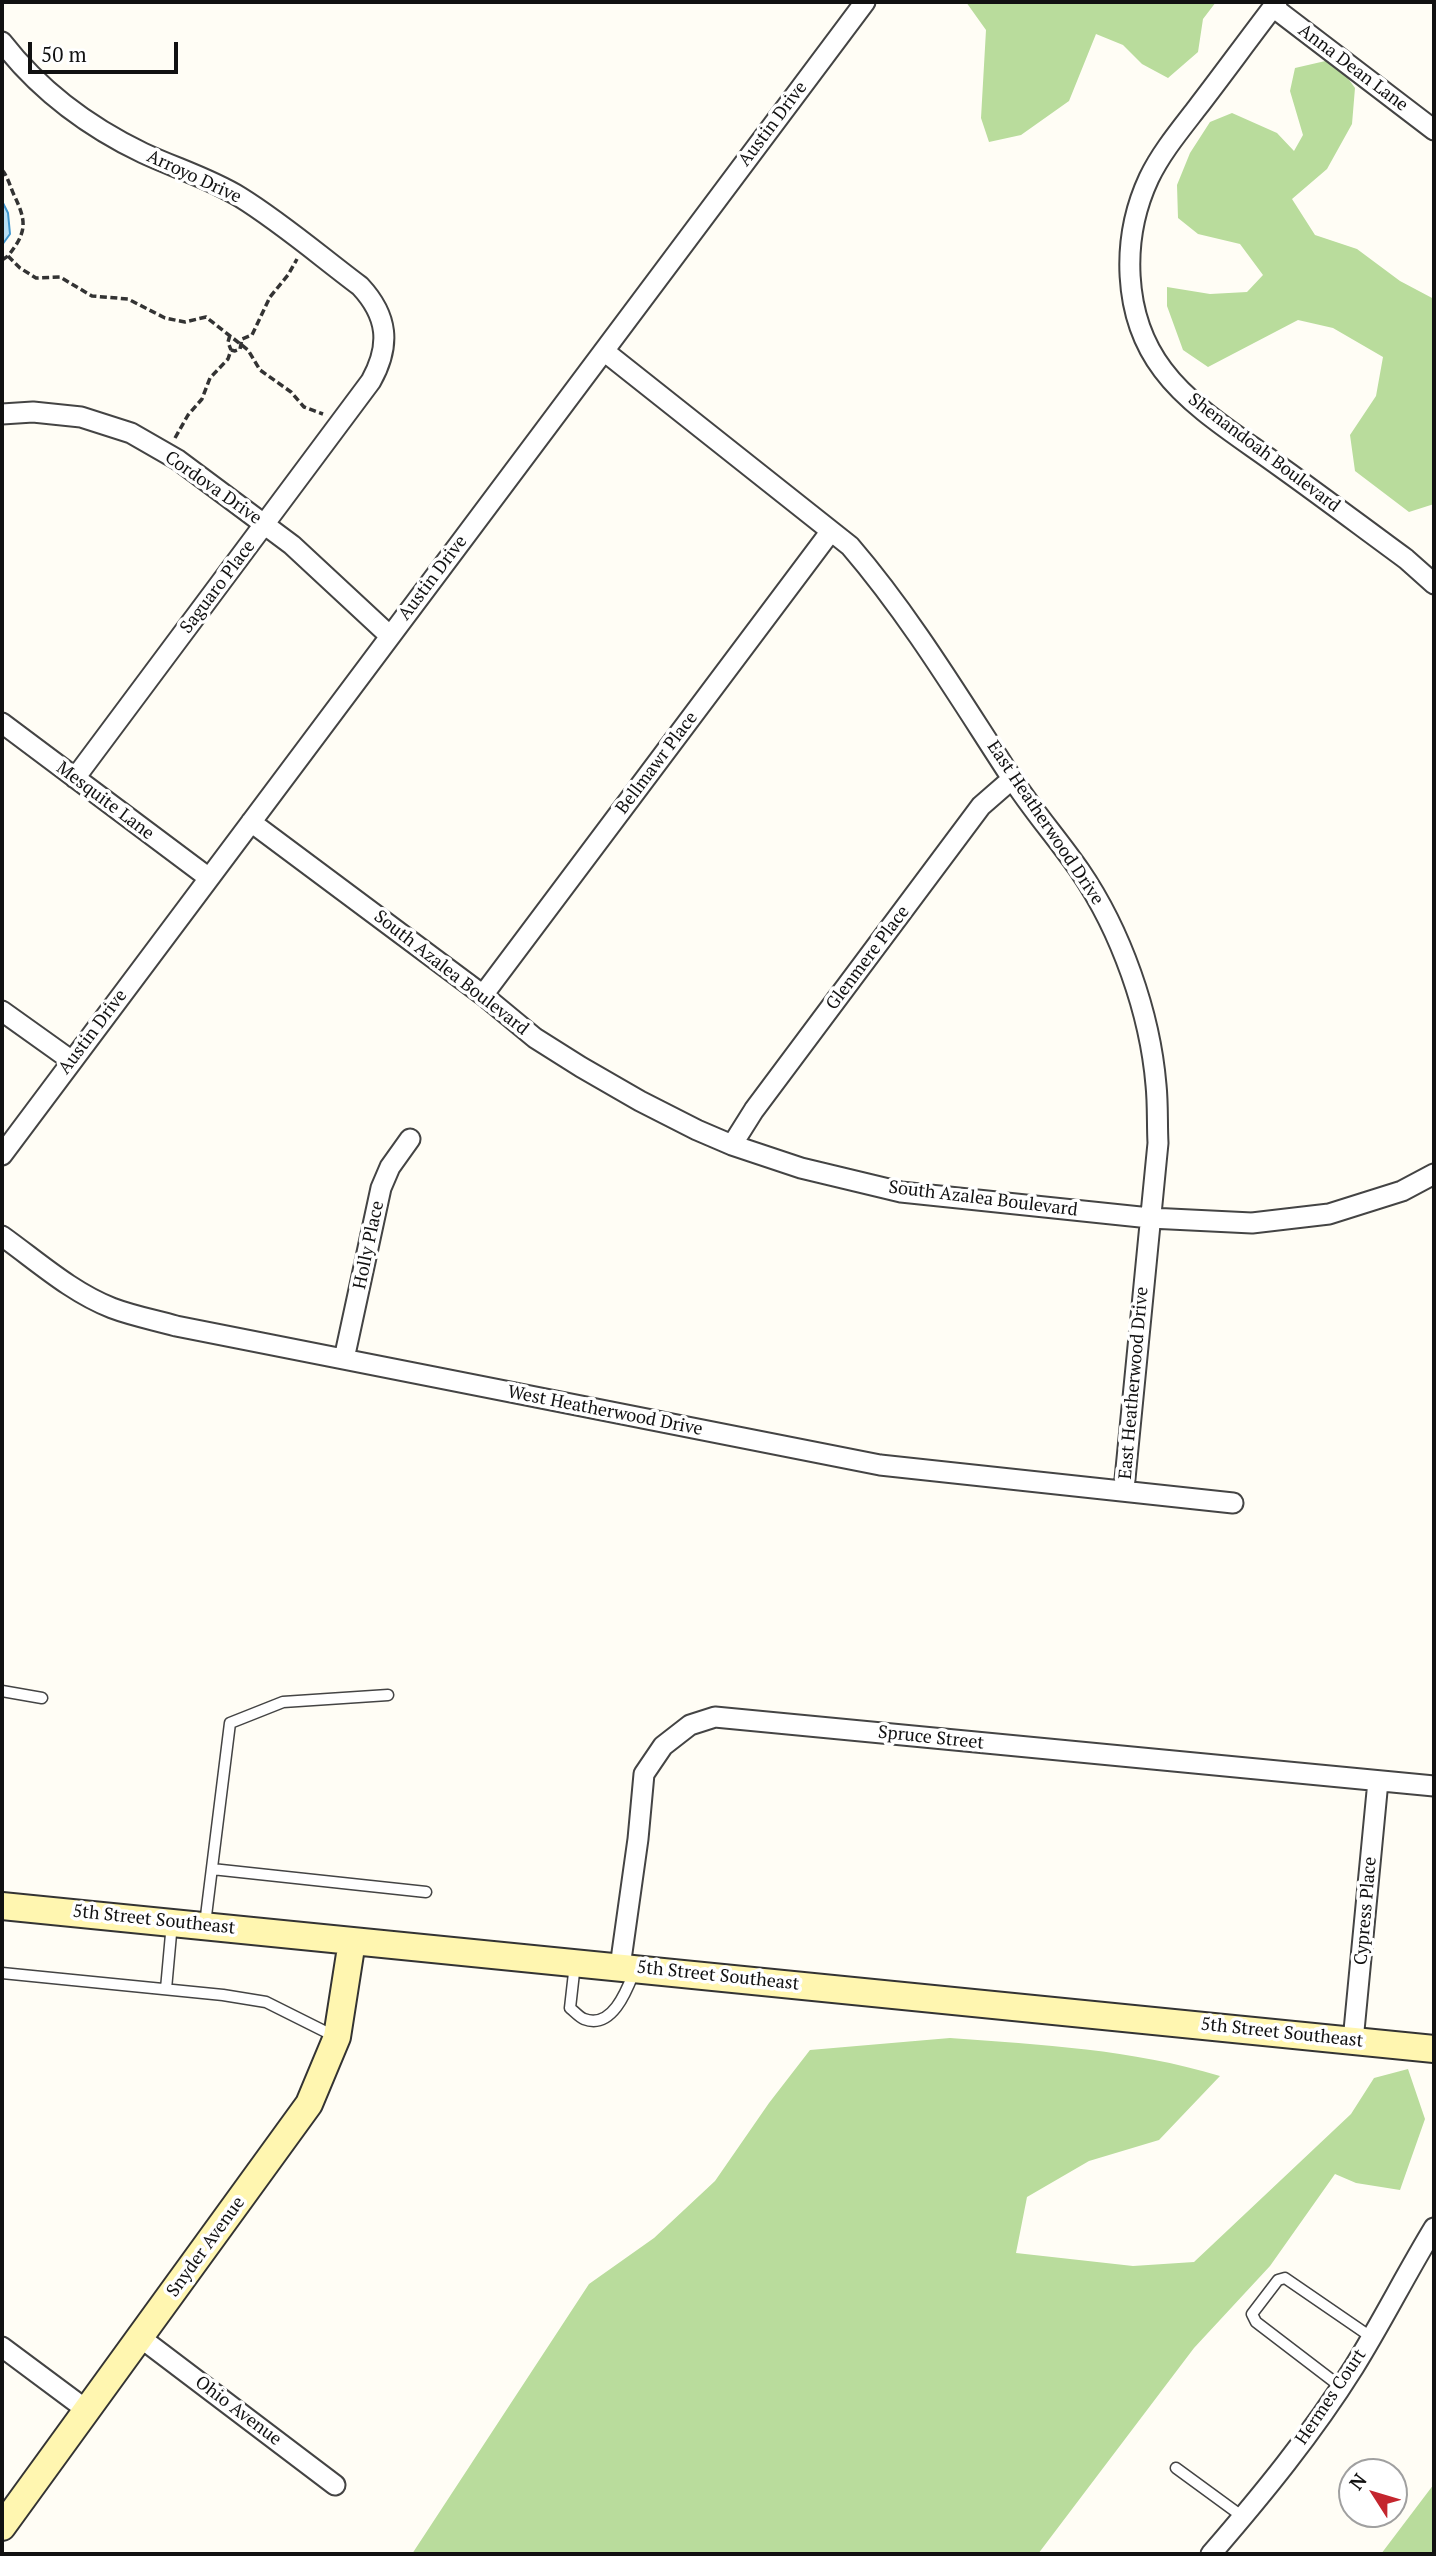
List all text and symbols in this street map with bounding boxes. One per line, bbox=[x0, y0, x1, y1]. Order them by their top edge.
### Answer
street label: Anna Dean Lane bbox=[1294, 20, 1412, 116]
scale bar bbox=[32, 28, 182, 72]
text: 50 m bbox=[41, 40, 87, 68]
street label: Austin Drive bbox=[734, 77, 812, 171]
street label: Arroyo Drive bbox=[143, 146, 245, 208]
street label: Shenandoah Boulevard bbox=[1184, 389, 1344, 517]
street label: Cordova Drive bbox=[160, 447, 266, 529]
street label: Austin Drive bbox=[394, 531, 472, 625]
street label: Saguaro Place bbox=[176, 536, 260, 638]
street label: Bellmawr Place bbox=[612, 708, 702, 818]
street label: East Heatherwood Drive bbox=[982, 737, 1108, 909]
street label: Mesquite Lane bbox=[52, 757, 158, 845]
street label: Glenmere Place bbox=[822, 902, 914, 1014]
street label: South Azalea Boulevard bbox=[369, 906, 533, 1040]
street label: Austin Drive bbox=[54, 985, 132, 1079]
street label: South Azalea Boulevard bbox=[887, 1177, 1079, 1221]
street label: Holly Place bbox=[349, 1199, 389, 1291]
street label: East Heatherwood Drive bbox=[1115, 1286, 1153, 1480]
street label: West Heatherwood Drive bbox=[506, 1381, 704, 1441]
street label: Spruce Street bbox=[877, 1722, 985, 1754]
street label: Cypress Place bbox=[1351, 1856, 1381, 1966]
street label: 5th Street Southeast bbox=[72, 1901, 236, 1939]
street label: 5th Street Southeast bbox=[636, 1957, 800, 1995]
street label: 5th Street Southeast bbox=[1200, 2014, 1364, 2052]
street label: Snyder Avenue bbox=[162, 2193, 250, 2301]
street label: Hermes Court bbox=[1291, 2345, 1371, 2449]
street label: Ohio Avenue bbox=[191, 2372, 285, 2450]
north arrow bbox=[1338, 2458, 1408, 2528]
text: N bbox=[1343, 2468, 1372, 2495]

